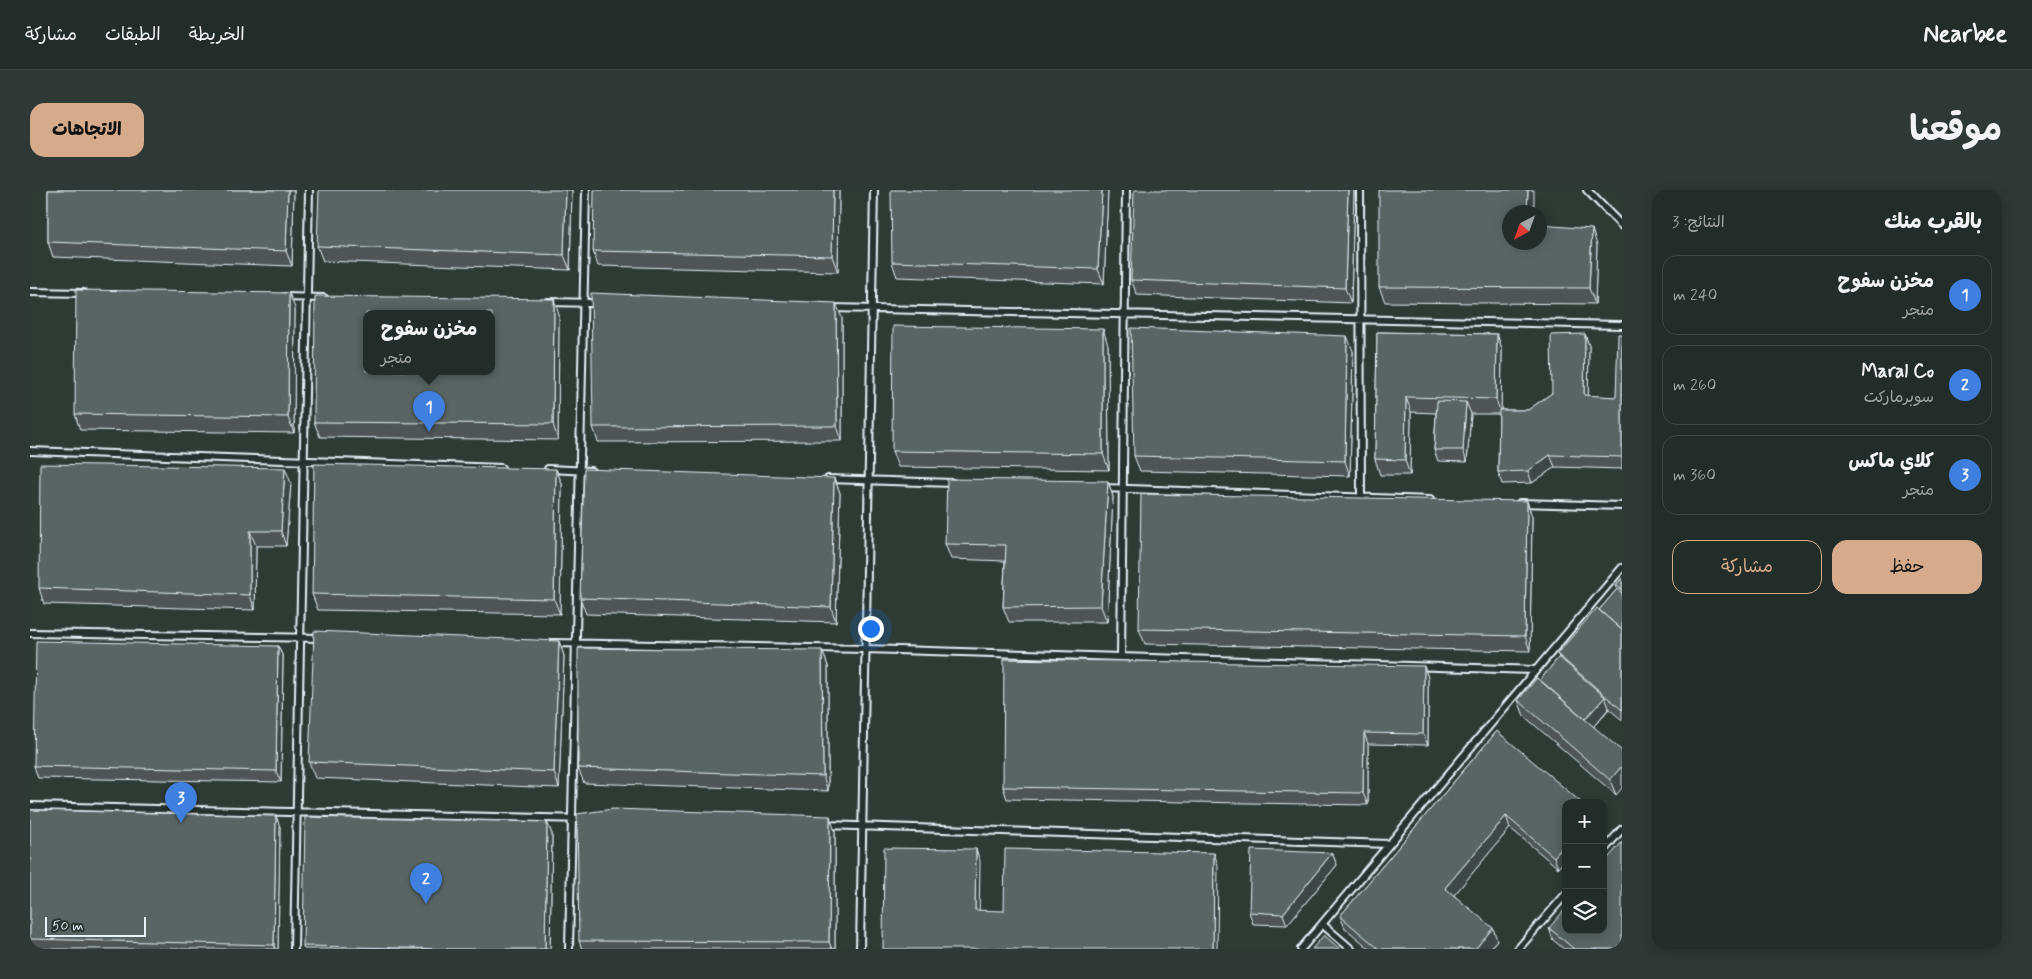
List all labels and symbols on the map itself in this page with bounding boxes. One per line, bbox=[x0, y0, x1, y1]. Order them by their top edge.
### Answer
north arrow bbox=[1502, 205, 1547, 250]
pin: 1 bbox=[413, 391, 445, 432]
your location bbox=[858, 616, 884, 642]
pin: 3 bbox=[165, 782, 197, 823]
pin: 2 bbox=[410, 863, 442, 904]
scale bar bbox=[45, 914, 146, 937]

